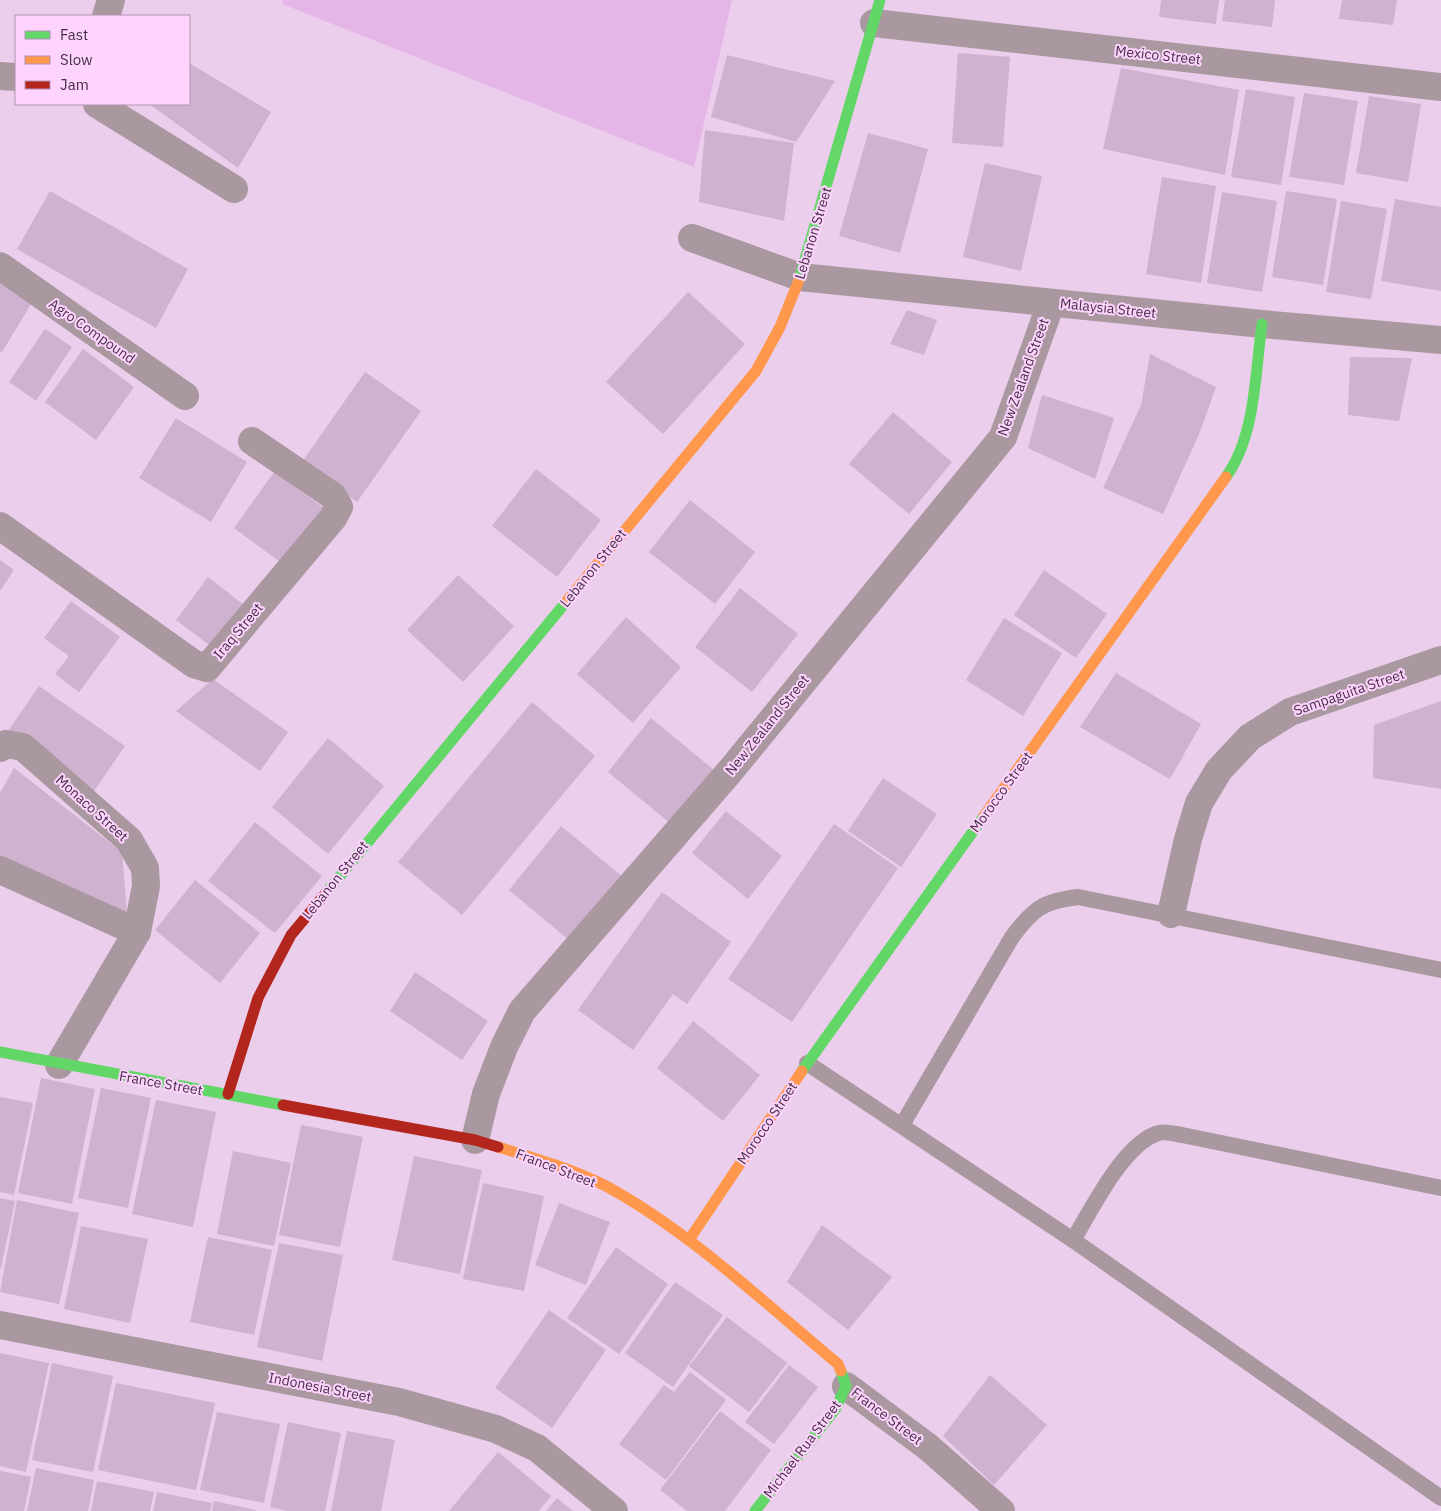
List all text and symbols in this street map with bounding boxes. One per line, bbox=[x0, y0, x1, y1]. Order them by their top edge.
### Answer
legend bbox=[15, 15, 190, 105]
text: Fast bbox=[60, 25, 88, 44]
street label: Mexico Street bbox=[1114, 42, 1202, 68]
text: Slow bbox=[60, 50, 93, 69]
text: Jam bbox=[60, 75, 89, 94]
street label: Lebanon Street bbox=[790, 185, 836, 281]
street label: Malaysia Street bbox=[1059, 294, 1157, 322]
street label: Agro Compound bbox=[45, 295, 139, 367]
street label: New Zealand Street bbox=[993, 316, 1053, 438]
street label: Lebanon Street bbox=[556, 525, 630, 611]
street label: Iraq Street bbox=[209, 599, 267, 663]
street label: Sampaguita Street bbox=[1291, 665, 1407, 719]
street label: New Zealand Street bbox=[721, 671, 813, 779]
street label: Morocco Street bbox=[966, 748, 1036, 836]
street label: Monaco Street bbox=[52, 771, 132, 845]
street label: Lebanon Street bbox=[298, 837, 372, 923]
street label: France Street bbox=[118, 1067, 204, 1099]
street label: Morocco Street bbox=[733, 1078, 801, 1168]
street label: France Street bbox=[513, 1144, 599, 1192]
street label: Indonesia Street bbox=[267, 1368, 373, 1406]
street label: France Street bbox=[848, 1383, 926, 1449]
street label: Michael Rua Street bbox=[759, 1396, 845, 1502]

